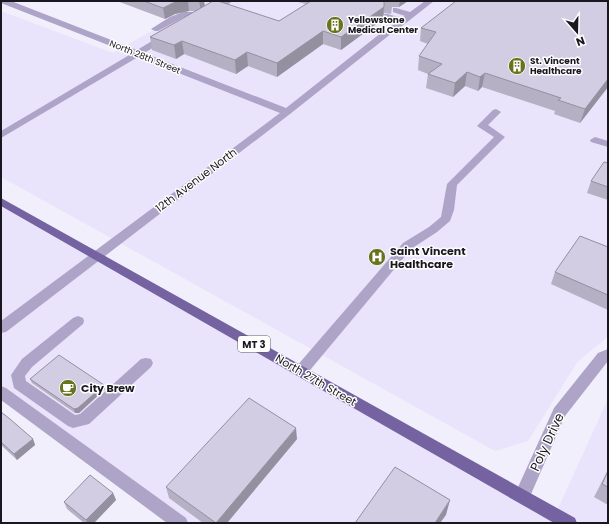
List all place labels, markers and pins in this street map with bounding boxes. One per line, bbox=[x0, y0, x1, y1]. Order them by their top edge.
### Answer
place label: Yellowstone Medical Center bbox=[348, 14, 418, 36]
building icon: Yellowstone Medical Center bbox=[325, 15, 345, 35]
place label: St. Vincent Healthcare bbox=[530, 55, 582, 77]
building icon: St. Vincent Healthcare bbox=[507, 56, 527, 76]
place label: Saint Vincent Healthcare bbox=[390, 243, 466, 272]
hospital icon: Saint Vincent Healthcare bbox=[367, 247, 387, 267]
cafe icon: City Brew bbox=[58, 378, 78, 398]
place label: City Brew bbox=[81, 380, 135, 396]

